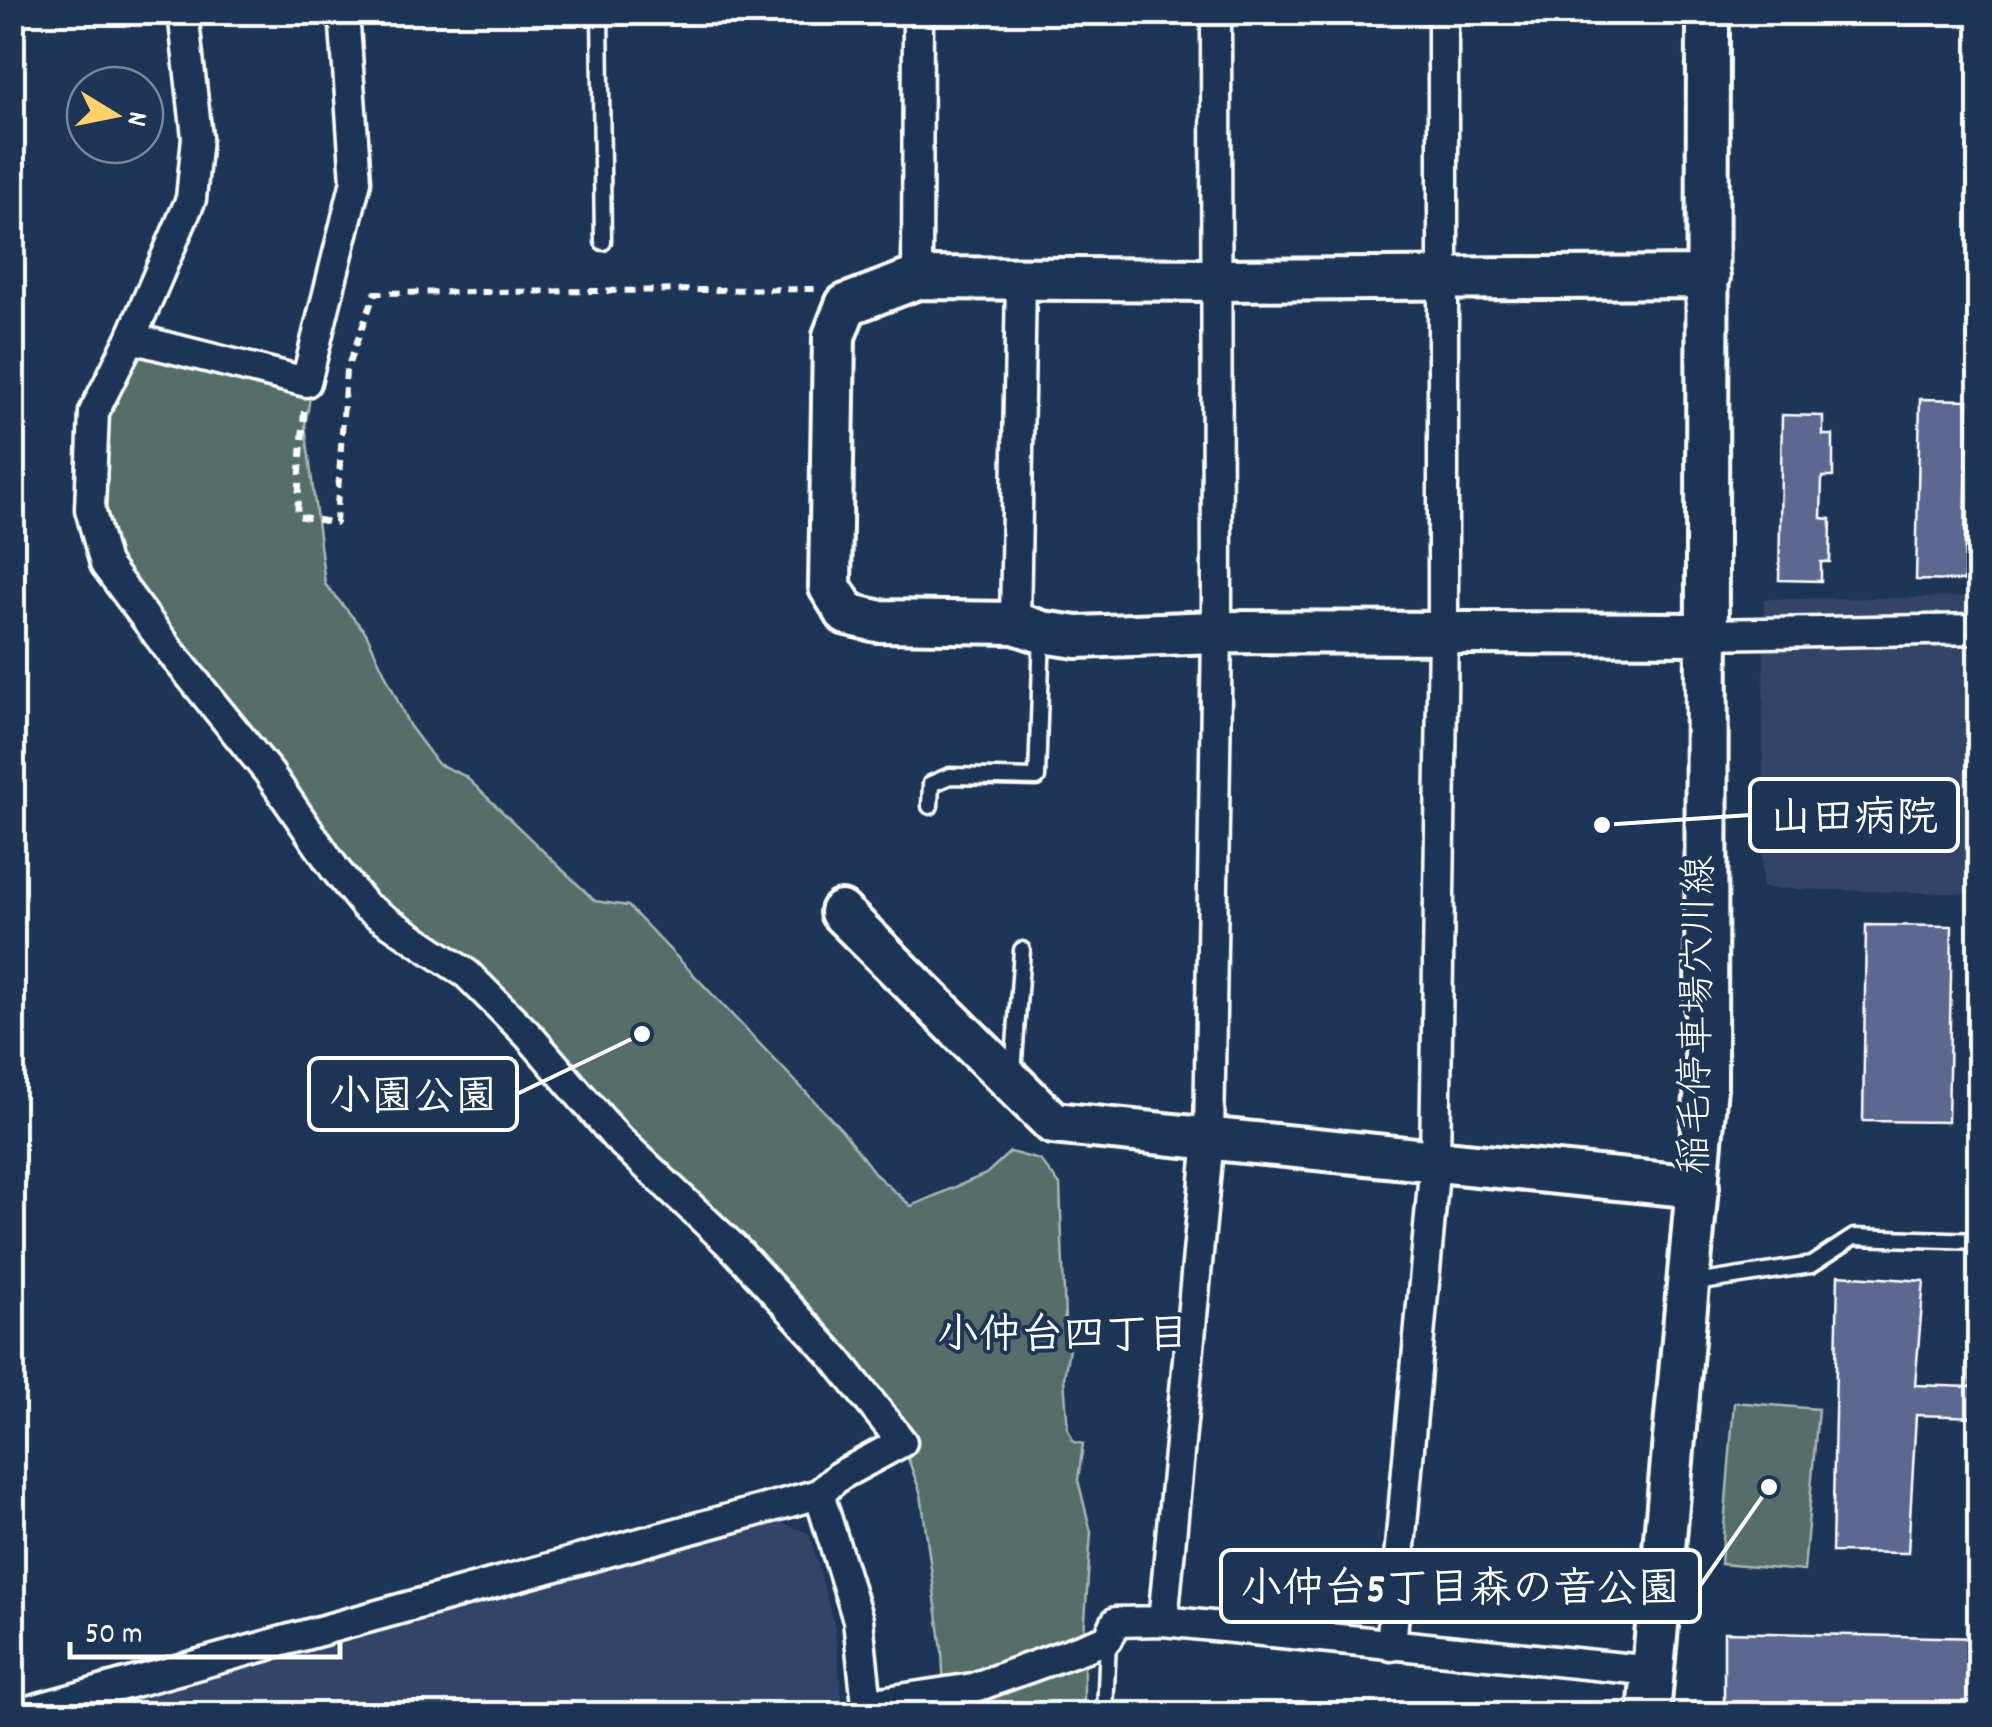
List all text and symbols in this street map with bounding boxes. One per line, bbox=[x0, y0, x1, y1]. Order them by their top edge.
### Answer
north arrow bbox=[65, 65, 165, 165]
text: N bbox=[114, 108, 156, 129]
callout: 山田病院 bbox=[1750, 779, 1958, 851]
text: 山田病院 bbox=[1770, 792, 1938, 852]
street label: 稲毛停車場穴川線 bbox=[1670, 855, 1732, 1175]
callout: 小園公園 bbox=[309, 1058, 517, 1130]
text: 小園公園 bbox=[329, 1071, 497, 1131]
district label: 小仲台四丁目 bbox=[937, 1309, 1189, 1369]
callout: 小仲台5丁目森の音公園 bbox=[1221, 1550, 1700, 1622]
text: 小仲台5丁目森の音公園 bbox=[1240, 1563, 1680, 1623]
scale bar bbox=[70, 1597, 340, 1659]
text: 50 m bbox=[85, 1615, 143, 1658]

